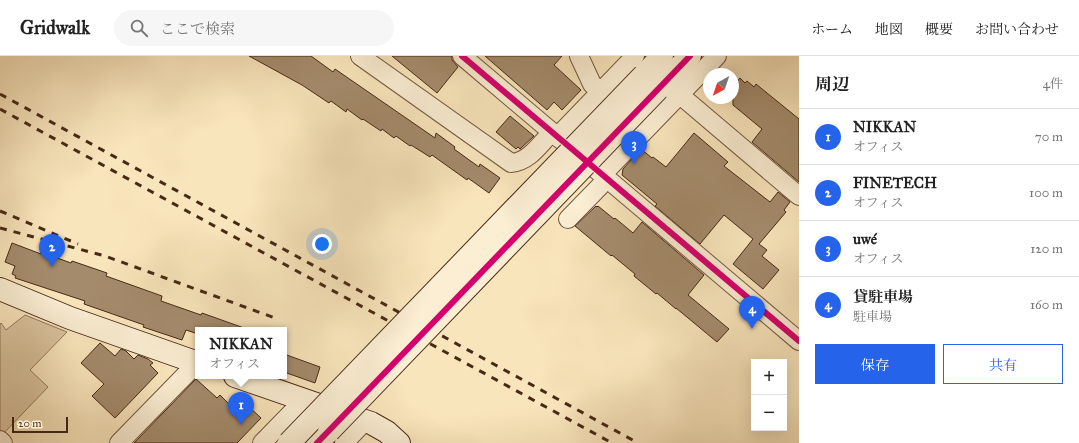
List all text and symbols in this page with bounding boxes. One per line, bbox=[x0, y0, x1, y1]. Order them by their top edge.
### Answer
search box bbox=[114, 10, 394, 46]
text: Gridwalk bbox=[20, 16, 90, 39]
icon: search bbox=[128, 17, 150, 39]
text: ここで検索 bbox=[160, 20, 235, 38]
text: ホーム bbox=[811, 21, 853, 38]
text: 地図 bbox=[875, 21, 903, 38]
text: 概要 bbox=[925, 21, 953, 38]
text: お問い合わせ bbox=[975, 21, 1059, 38]
north arrow bbox=[703, 68, 739, 104]
text: 周辺 bbox=[815, 74, 849, 95]
text: 4件 bbox=[1043, 76, 1063, 92]
text: NIKKAN bbox=[853, 118, 916, 136]
text: 1 bbox=[825, 129, 831, 145]
text: 70 m bbox=[1035, 129, 1063, 145]
pin: 3 bbox=[621, 131, 647, 164]
text: オフィス bbox=[853, 139, 904, 155]
text: FINETECH bbox=[853, 174, 937, 192]
text: 2 bbox=[825, 185, 831, 201]
text: 100 m bbox=[1029, 185, 1063, 201]
text: オフィス bbox=[853, 195, 904, 211]
text: uwé bbox=[853, 230, 877, 248]
pin: 2 bbox=[39, 234, 65, 267]
your location bbox=[312, 234, 332, 254]
text: 3 bbox=[825, 241, 831, 257]
text: 120 m bbox=[1030, 241, 1063, 257]
text: オフィス bbox=[853, 251, 904, 267]
text: 貸駐車場 bbox=[853, 288, 913, 306]
pin: 4 bbox=[739, 296, 765, 329]
text: 4 bbox=[824, 297, 832, 313]
text: 160 m bbox=[1030, 297, 1063, 313]
text: 駐車場 bbox=[853, 309, 892, 325]
popup bbox=[195, 327, 287, 379]
text: NIKKAN bbox=[209, 335, 273, 353]
button: 保存 bbox=[815, 344, 935, 384]
button: 共有 bbox=[943, 344, 1063, 384]
text: オフィス bbox=[209, 356, 260, 372]
map controls bbox=[751, 359, 787, 431]
button: + bbox=[751, 359, 787, 395]
pin: 1 bbox=[228, 392, 254, 425]
button: − bbox=[751, 395, 787, 431]
scale bar bbox=[12, 415, 68, 434]
text: 20 m bbox=[18, 417, 41, 430]

